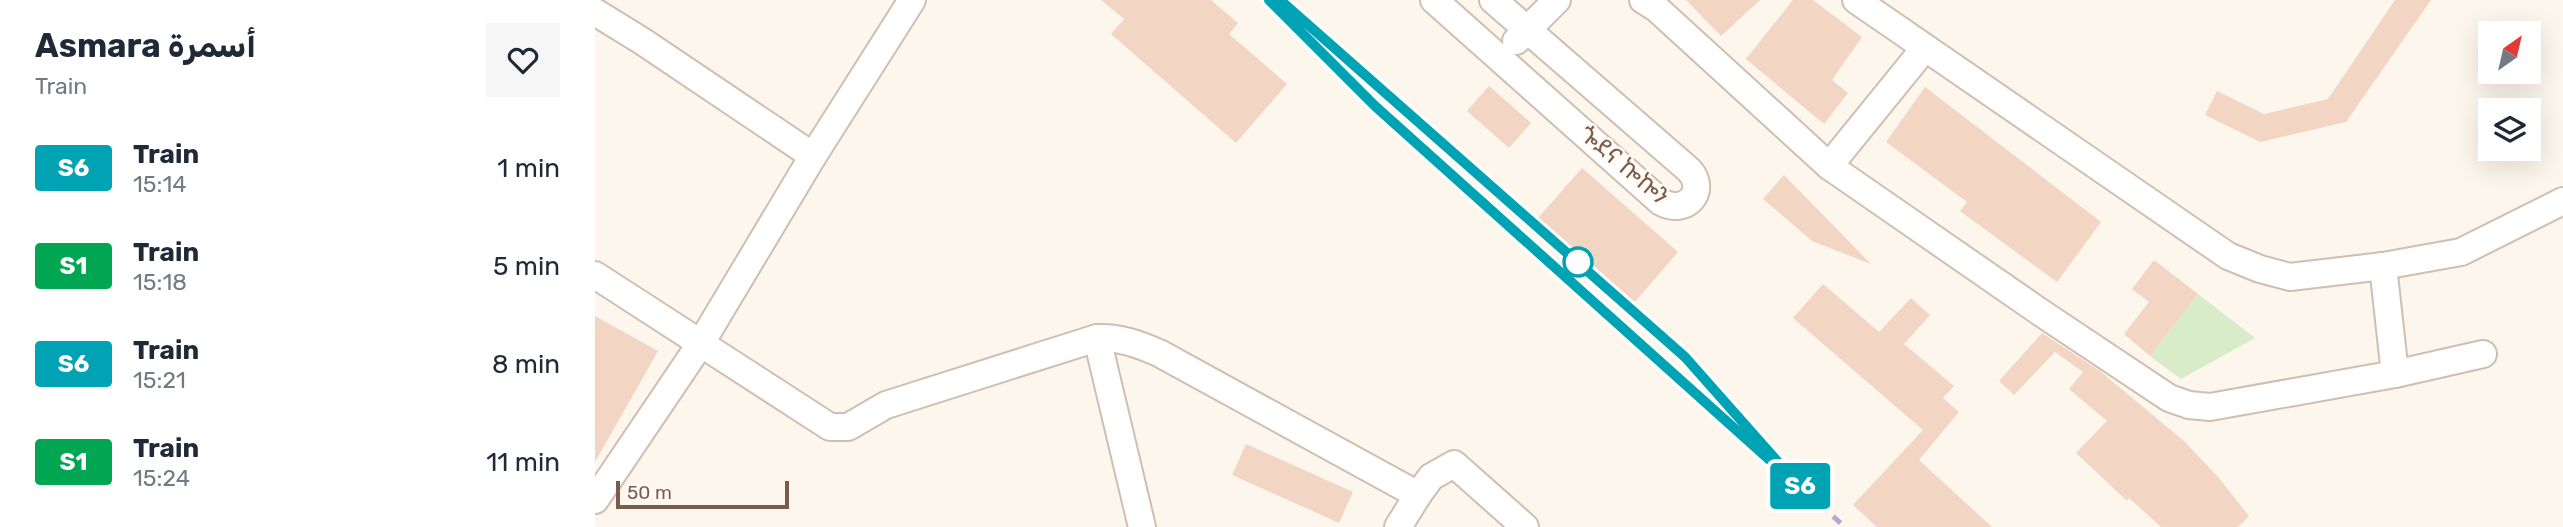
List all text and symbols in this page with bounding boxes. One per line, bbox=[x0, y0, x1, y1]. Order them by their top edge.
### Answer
north arrow bbox=[2478, 21, 2541, 84]
map controls bbox=[2478, 21, 2541, 161]
button: heart bbox=[486, 23, 560, 97]
text: Asmara أسمرة bbox=[35, 26, 256, 65]
text: Train bbox=[35, 72, 87, 100]
button: layers bbox=[2478, 98, 2541, 161]
street label: ጐደና ኰኰን bbox=[1574, 120, 1675, 211]
text: Train bbox=[133, 139, 199, 170]
text: 1 min bbox=[497, 153, 560, 184]
text: S6 bbox=[58, 154, 89, 182]
text: 15:14 bbox=[133, 170, 187, 198]
text: Train bbox=[133, 237, 199, 268]
unlabelled marker bbox=[1563, 247, 1593, 277]
text: 5 min bbox=[493, 251, 560, 282]
text: S1 bbox=[60, 252, 87, 280]
text: 15:18 bbox=[133, 268, 187, 296]
text: Train bbox=[133, 335, 199, 366]
text: 8 min bbox=[492, 349, 560, 380]
text: S6 bbox=[58, 350, 89, 378]
text: 15:21 bbox=[133, 366, 186, 394]
text: Train bbox=[133, 433, 199, 464]
text: 11 min bbox=[486, 447, 560, 478]
text: S1 bbox=[60, 448, 87, 476]
line badge: S6 bbox=[1769, 463, 1831, 509]
text: 15:24 bbox=[133, 464, 190, 492]
text: S6 bbox=[1784, 472, 1816, 500]
scale bar bbox=[616, 478, 789, 510]
text: 50 m bbox=[627, 481, 672, 504]

